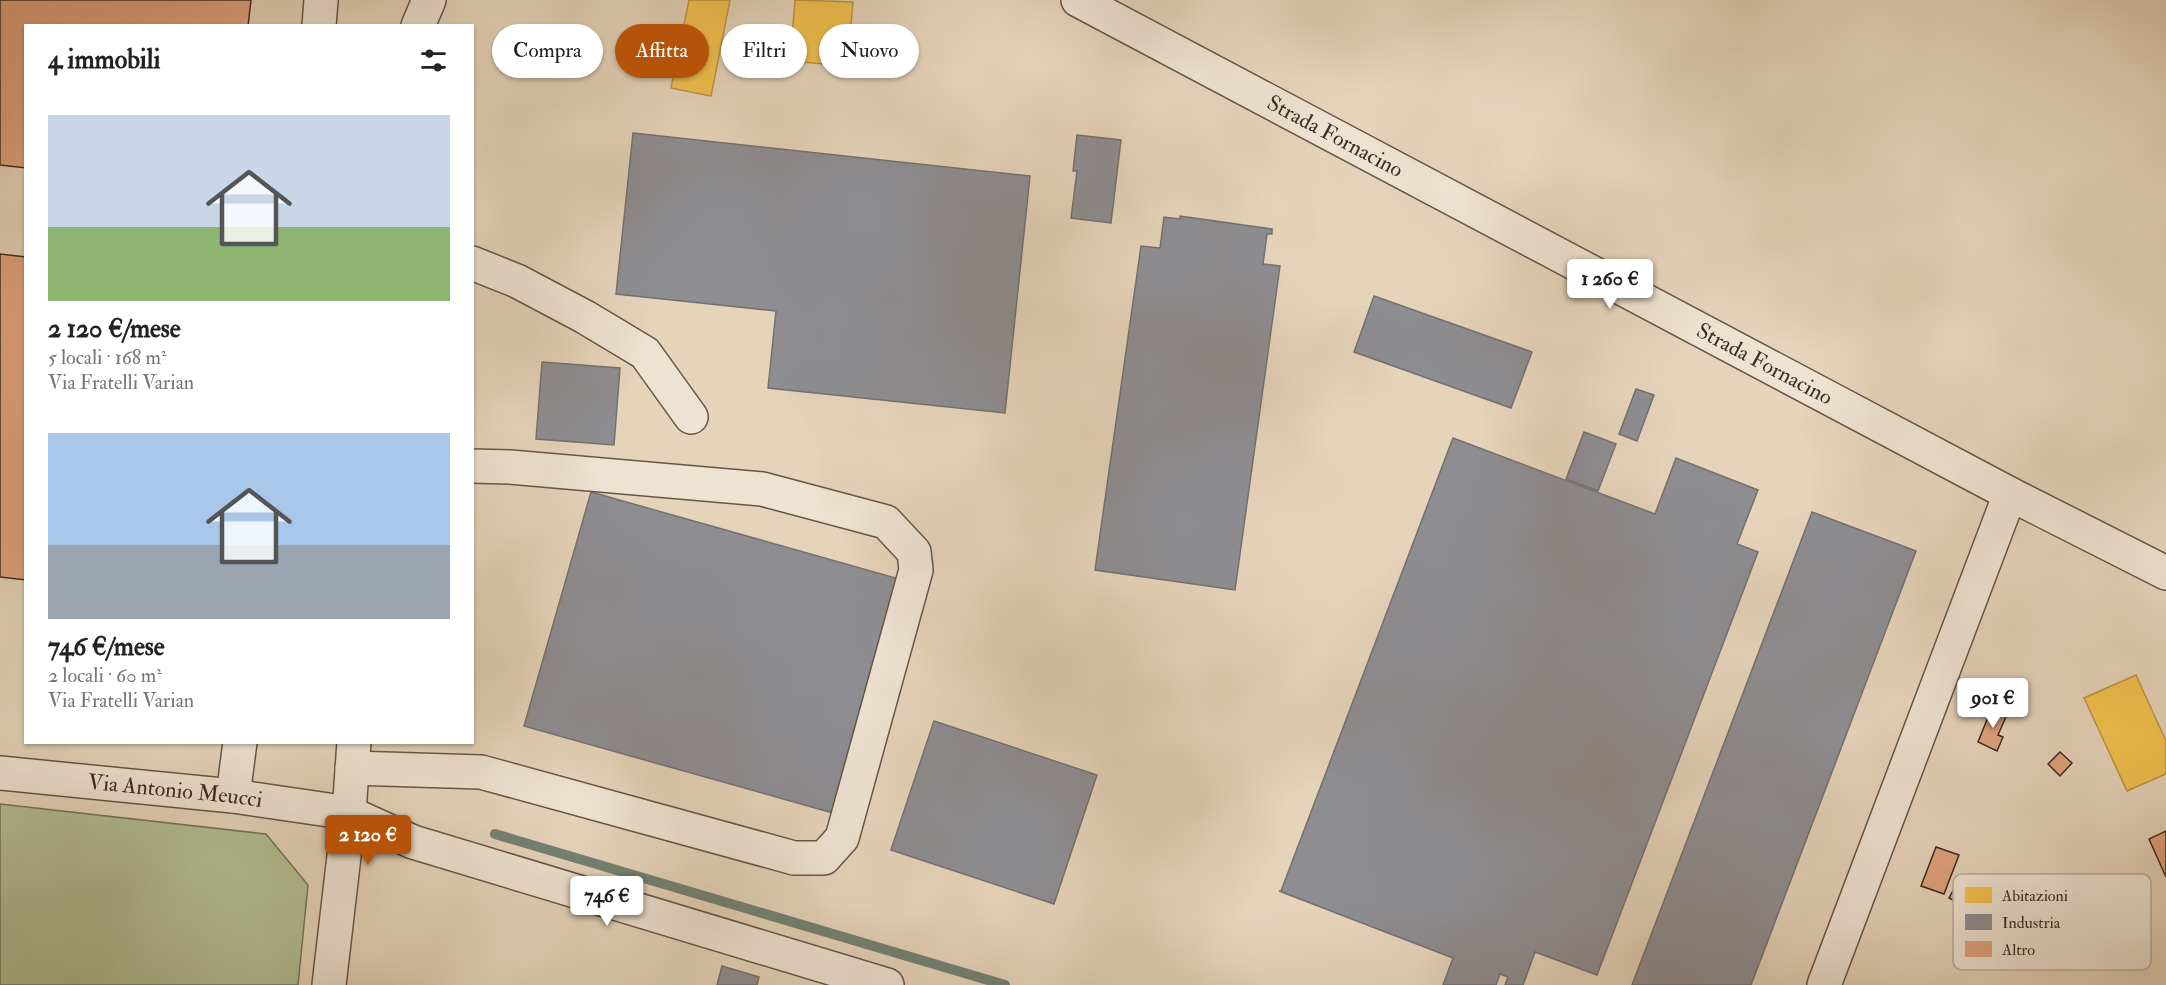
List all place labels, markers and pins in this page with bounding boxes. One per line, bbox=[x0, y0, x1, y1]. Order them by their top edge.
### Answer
pin: 1 260 € bbox=[1555, 259, 1665, 310]
pin: 901 € bbox=[1951, 678, 2035, 729]
pin: 2 120 € bbox=[313, 815, 423, 866]
pin: 746 € bbox=[565, 876, 649, 927]

